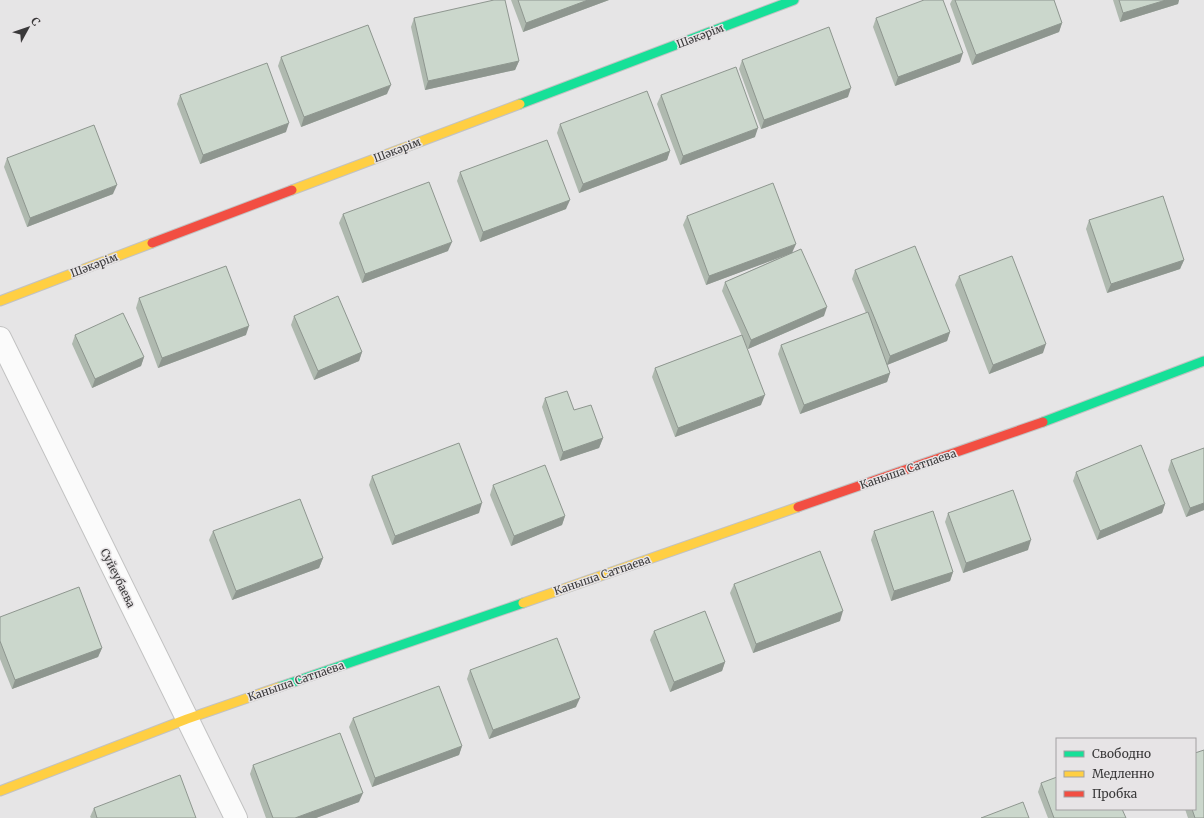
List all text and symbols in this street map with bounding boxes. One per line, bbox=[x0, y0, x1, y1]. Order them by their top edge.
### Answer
north arrow bbox=[8, 8, 48, 48]
text: С bbox=[28, 14, 43, 29]
street label: Шәкәрім bbox=[674, 21, 726, 51]
street label: Шәкәрім bbox=[371, 135, 423, 165]
street label: Шәкәрім bbox=[68, 250, 120, 280]
street label: Каныша Сатпаева bbox=[858, 446, 958, 492]
street label: Суйеубаева bbox=[98, 546, 138, 610]
street label: Каныша Сатпаева bbox=[552, 552, 652, 598]
street label: Каныша Сатпаева bbox=[246, 658, 346, 704]
legend bbox=[1056, 738, 1196, 810]
text: Свободно bbox=[1092, 746, 1151, 761]
text: Медленно bbox=[1092, 766, 1154, 781]
text: Пробка bbox=[1092, 786, 1138, 801]

